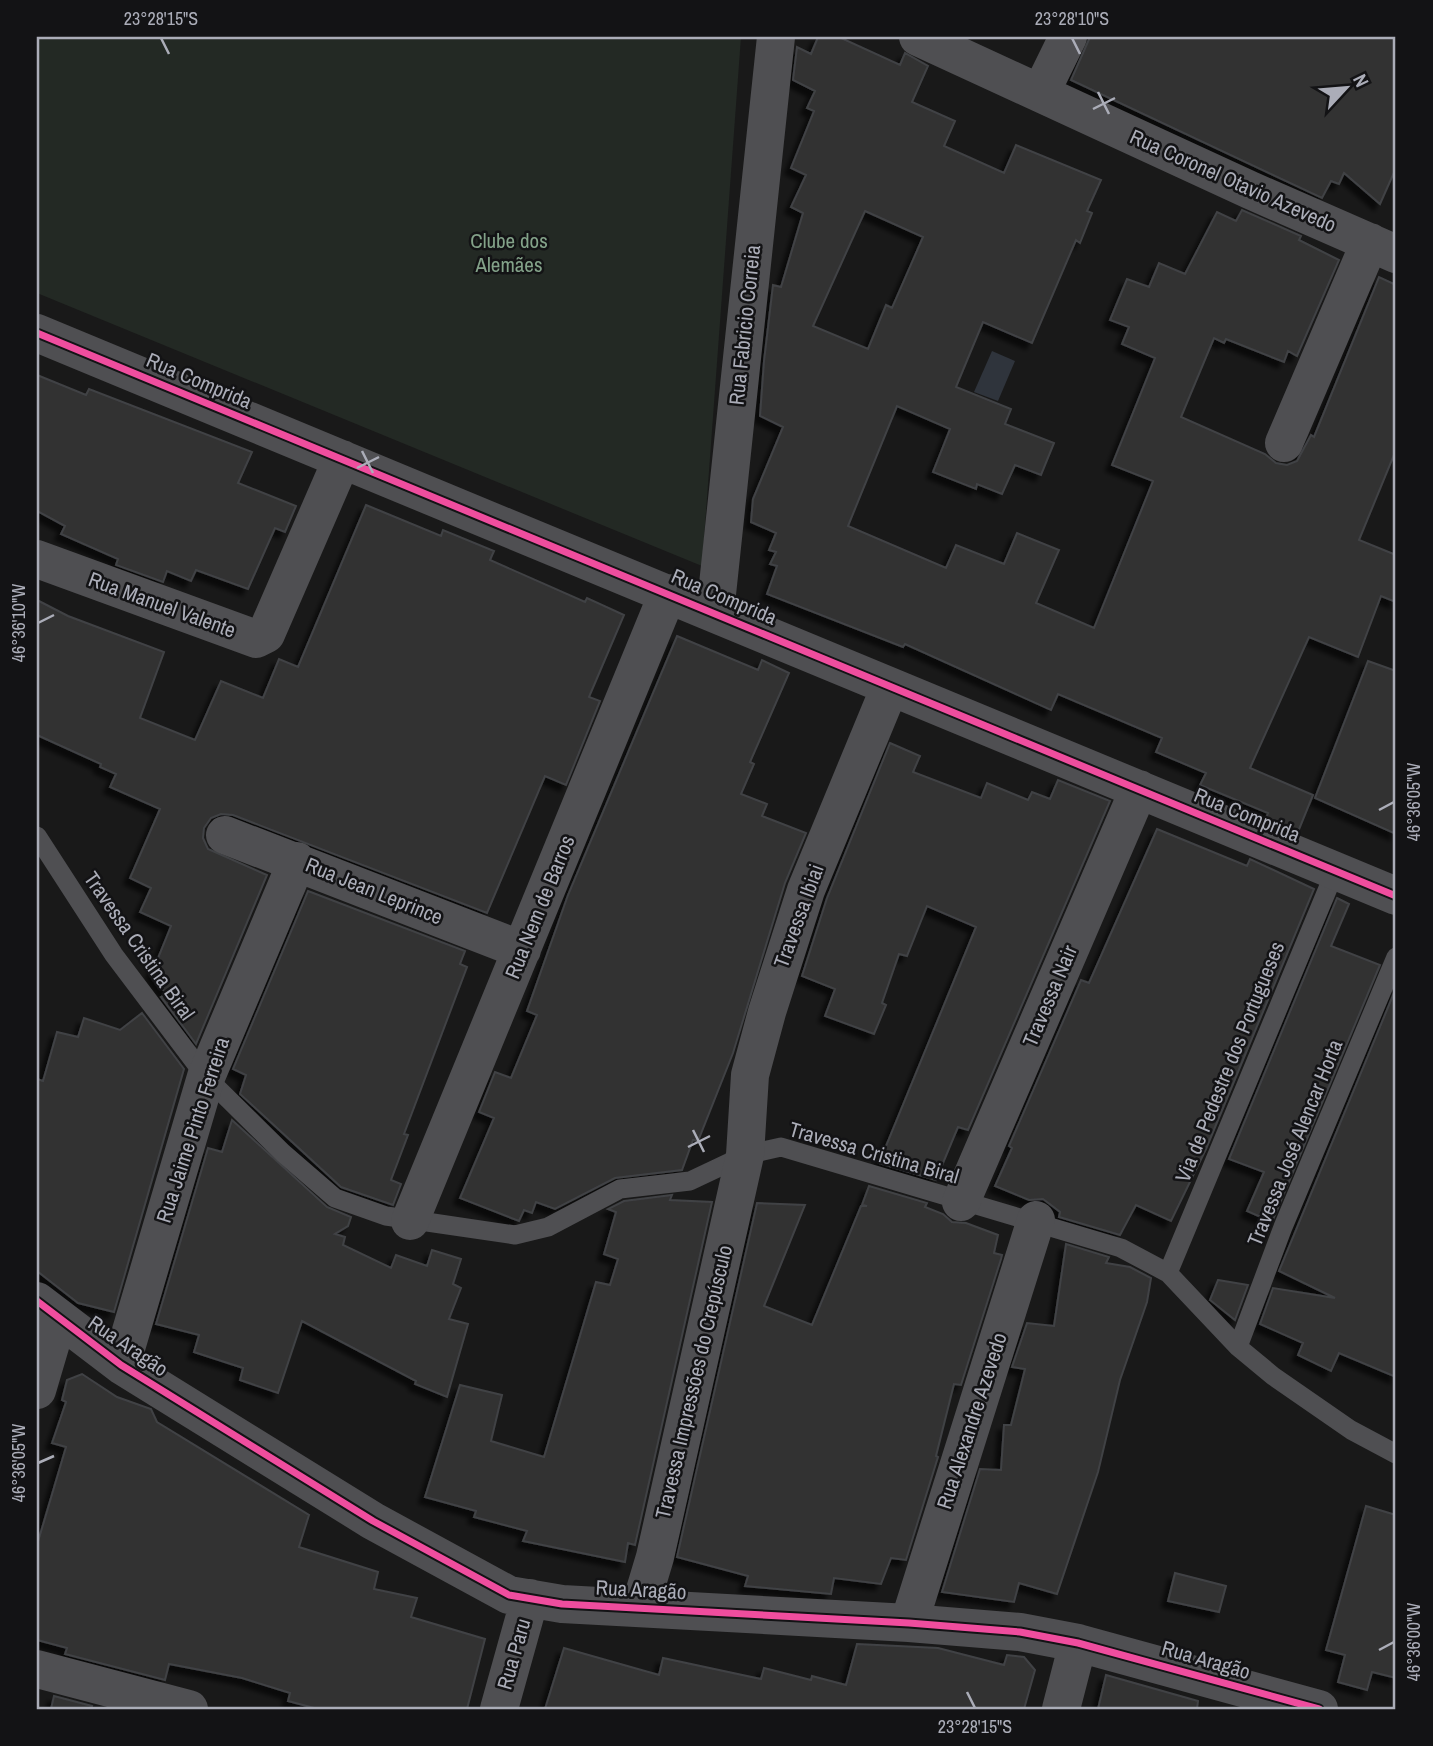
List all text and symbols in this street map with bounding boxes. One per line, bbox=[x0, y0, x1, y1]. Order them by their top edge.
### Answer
text: 23°28'15"S bbox=[124, 6, 198, 31]
text: 23°28'10"S bbox=[1035, 6, 1109, 31]
north arrow bbox=[1310, 52, 1380, 122]
text: N bbox=[1347, 70, 1375, 91]
street label: Rua Coronel Otavio Azevedo bbox=[1125, 122, 1341, 239]
park label: Clube dos Alemães bbox=[470, 226, 548, 279]
street label: Rua Fabricio Correia bbox=[722, 243, 767, 406]
street label: Rua Comprida bbox=[142, 345, 257, 416]
street label: Rua Comprida bbox=[667, 561, 782, 632]
street label: Rua Manuel Valente bbox=[84, 564, 240, 645]
text: 46°36'10"W bbox=[6, 584, 31, 662]
text: 46°36'05"W bbox=[1401, 763, 1426, 841]
street label: Rua Comprida bbox=[1190, 780, 1305, 849]
street label: Rua Nem de Barros bbox=[498, 831, 581, 983]
street label: Rua Jean Leprince bbox=[301, 850, 447, 931]
street label: Travessa Ibiai bbox=[766, 860, 831, 972]
street label: Travessa Cristina Biral bbox=[77, 866, 202, 1026]
street label: Via de Pedestre dos Portugueses bbox=[1168, 937, 1291, 1186]
street label: Travessa Nair bbox=[1015, 940, 1084, 1051]
street label: Rua Jaime Pinto Ferreira bbox=[149, 1033, 236, 1226]
street label: Travessa José Alencar Horta bbox=[1240, 1035, 1349, 1250]
street label: Travessa Cristina Biral bbox=[786, 1114, 962, 1191]
street label: Travessa Impressões do Crepúsculo bbox=[648, 1242, 739, 1521]
street label: Rua Aragão bbox=[82, 1308, 174, 1383]
street label: Rua Alexandre Azevedo bbox=[929, 1329, 1014, 1513]
text: 46°36'05"W bbox=[6, 1424, 31, 1502]
street label: Rua Aragão bbox=[595, 1573, 687, 1606]
text: 46°36'00"W bbox=[1401, 1603, 1426, 1681]
street label: Rua Paru bbox=[490, 1615, 537, 1693]
street label: Rua Aragão bbox=[1158, 1633, 1254, 1686]
text: 23°28'15"S bbox=[938, 1714, 1012, 1739]

